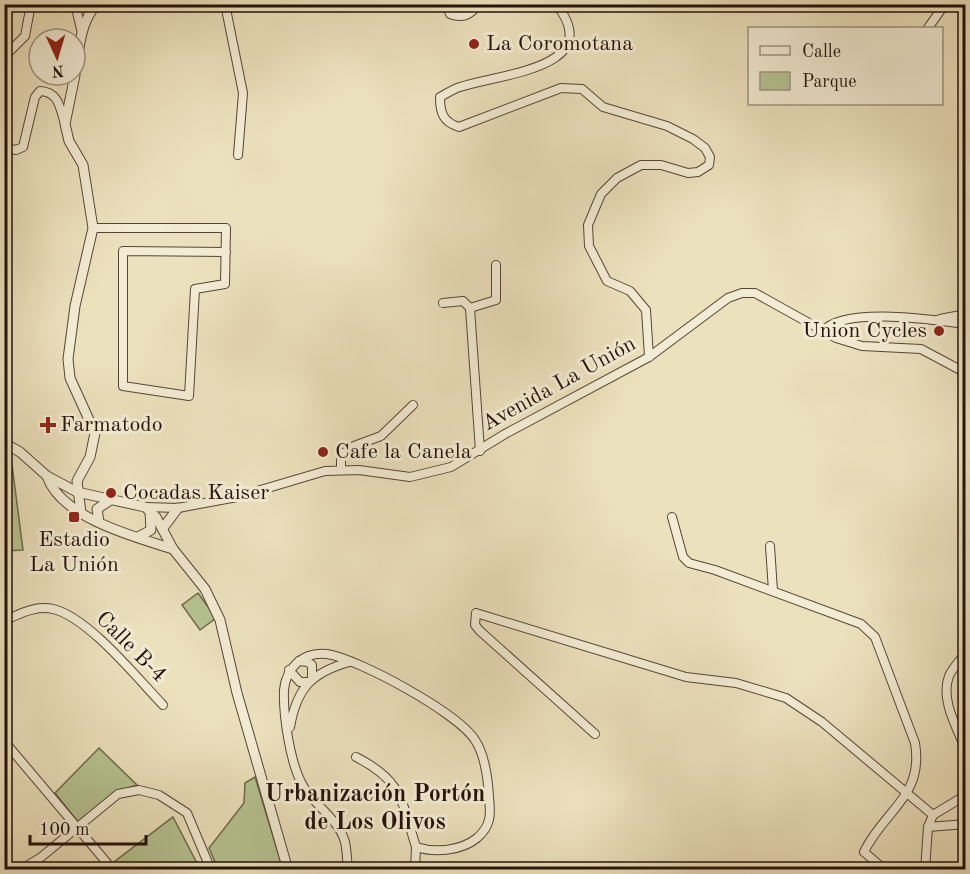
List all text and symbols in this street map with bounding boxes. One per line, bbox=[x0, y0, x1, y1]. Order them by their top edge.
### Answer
north arrow bbox=[27, 27, 87, 87]
legend bbox=[748, 27, 943, 105]
place label: La Coromotana bbox=[486, 33, 633, 55]
marker: La Coromotana bbox=[467, 37, 481, 51]
text: Calle bbox=[802, 43, 841, 61]
text: N bbox=[50, 62, 65, 78]
text: Parque bbox=[802, 73, 857, 91]
place label: Union Cycles bbox=[803, 320, 927, 342]
marker: Union Cycles bbox=[932, 324, 946, 338]
street label: Avenida La Unión bbox=[478, 333, 640, 435]
place label: Farmatodo bbox=[60, 414, 163, 436]
marker: Farmatodo bbox=[41, 418, 55, 432]
place label: Cafe la Canela bbox=[335, 441, 472, 463]
marker: Cafe la Canela bbox=[316, 445, 330, 459]
place label: Cocadas Kaiser bbox=[123, 482, 269, 504]
marker: Cocadas Kaiser bbox=[104, 486, 118, 500]
marker: Estadio La Unión bbox=[67, 510, 81, 524]
place label: Estadio La Unión bbox=[29, 529, 119, 576]
street label: Calle B-4 bbox=[91, 607, 171, 687]
district label: Urbanización Portón de Los Olivos bbox=[265, 783, 485, 835]
scale bar bbox=[30, 808, 146, 846]
text: 100 m bbox=[39, 821, 90, 839]

